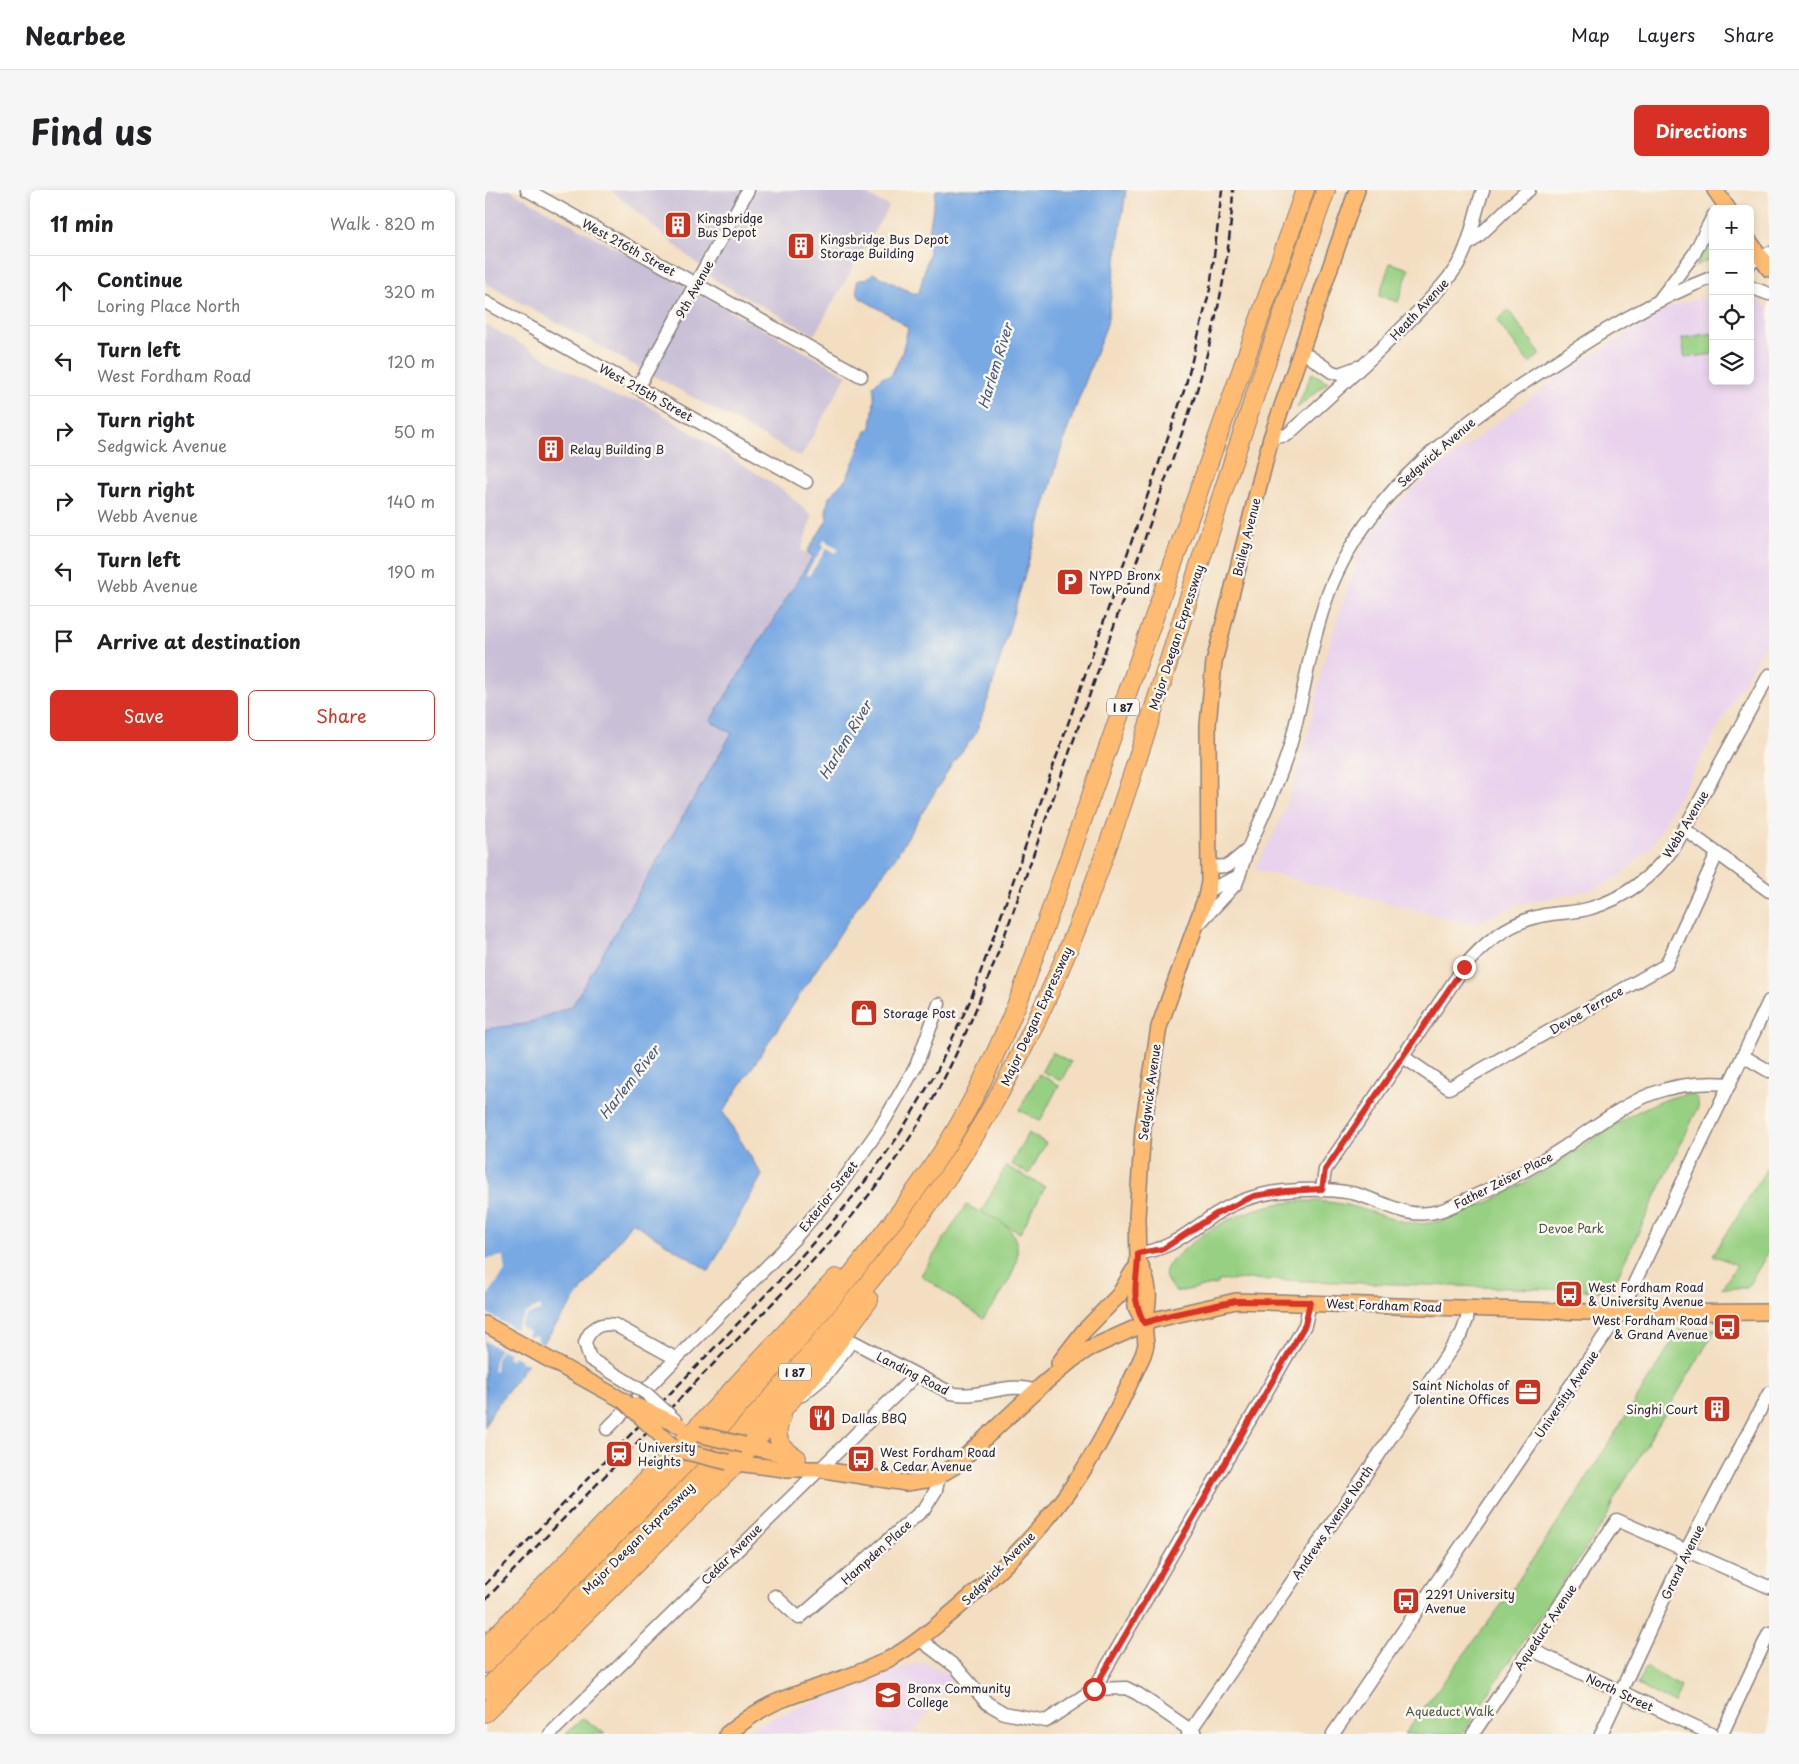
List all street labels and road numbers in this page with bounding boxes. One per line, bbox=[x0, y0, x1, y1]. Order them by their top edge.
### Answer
street label: West 216th Street bbox=[579, 214, 679, 280]
street label: 9th Avenue bbox=[671, 256, 718, 321]
street label: Heath Avenue bbox=[1386, 274, 1453, 344]
street label: West 215th Street bbox=[596, 359, 696, 425]
street label: Sedgwick Avenue bbox=[1393, 413, 1479, 491]
street label: Bailey Avenue bbox=[1228, 495, 1265, 578]
street label: Major Deegan Expressway bbox=[1144, 562, 1208, 712]
road number: I 87 bbox=[1107, 698, 1139, 716]
street label: Webb Avenue bbox=[1658, 787, 1712, 861]
street label: Major Deegan Expressway bbox=[996, 943, 1076, 1089]
street label: Devoe Terrace bbox=[1546, 981, 1626, 1039]
street label: Sedgwick Avenue bbox=[1133, 1042, 1165, 1142]
street label: Father Zeiser Place bbox=[1450, 1147, 1556, 1213]
street label: Exterior Street bbox=[795, 1157, 861, 1235]
street label: West Fordham Road bbox=[1326, 1294, 1442, 1316]
street label: University Avenue bbox=[1530, 1346, 1602, 1442]
street label: Landing Road bbox=[874, 1347, 952, 1399]
road number: I 87 bbox=[779, 1364, 811, 1380]
street label: Andrews Avenue North bbox=[1287, 1461, 1377, 1583]
street label: Major Deegan Expressway bbox=[578, 1478, 698, 1598]
street label: Hampden Place bbox=[837, 1515, 915, 1589]
street label: Cedar Avenue bbox=[697, 1519, 766, 1588]
street label: Grand Avenue bbox=[1656, 1521, 1708, 1602]
street label: Sedgwick Avenue bbox=[957, 1527, 1039, 1609]
street label: Aqueduct Avenue bbox=[1509, 1580, 1581, 1674]
street label: North Street bbox=[1583, 1669, 1657, 1716]

